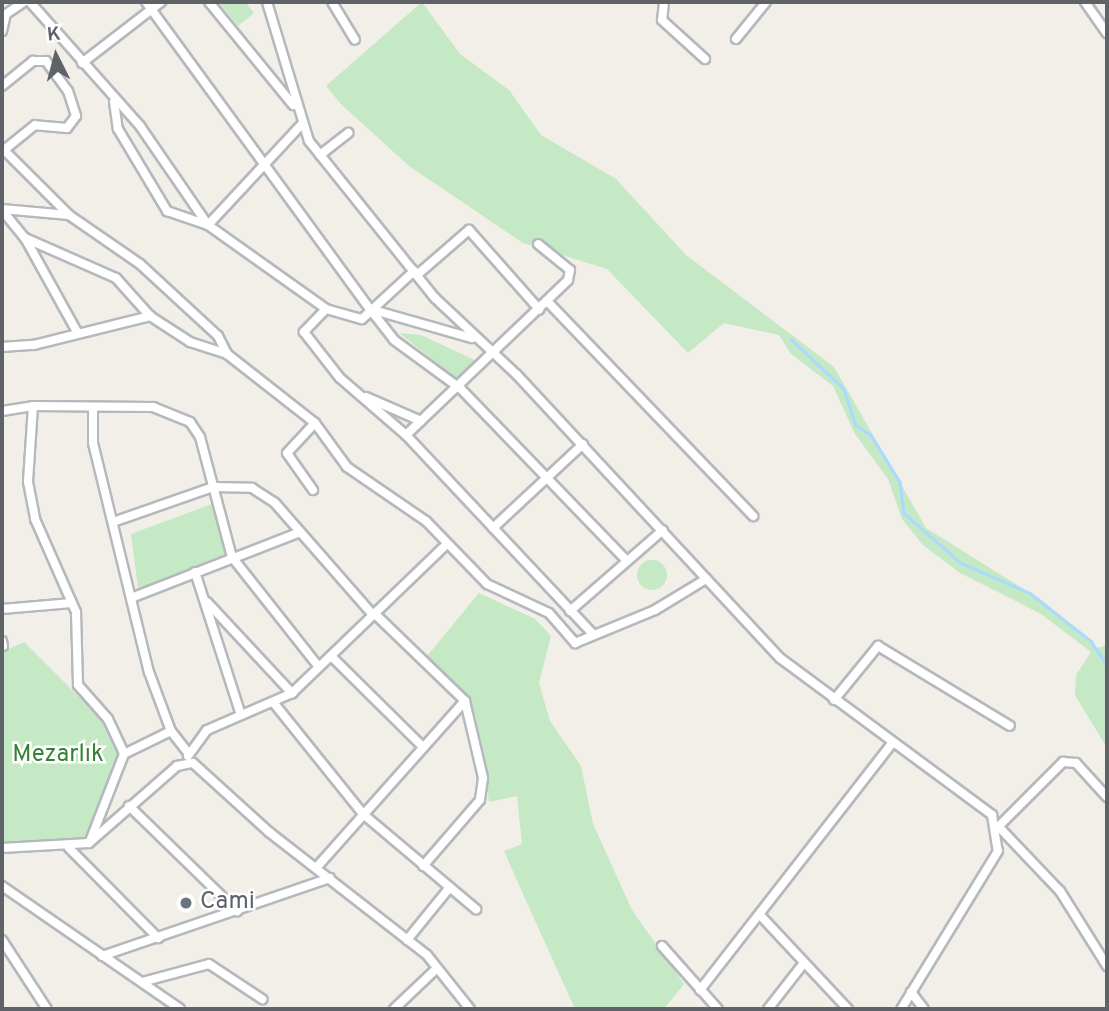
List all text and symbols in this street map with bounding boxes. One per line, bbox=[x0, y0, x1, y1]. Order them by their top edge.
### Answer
north arrow bbox=[21, 21, 91, 91]
text: K bbox=[46, 22, 62, 48]
park label: Mezarlık bbox=[12, 742, 104, 770]
place label: Cami bbox=[200, 889, 255, 917]
marker: Cami bbox=[178, 895, 194, 911]

